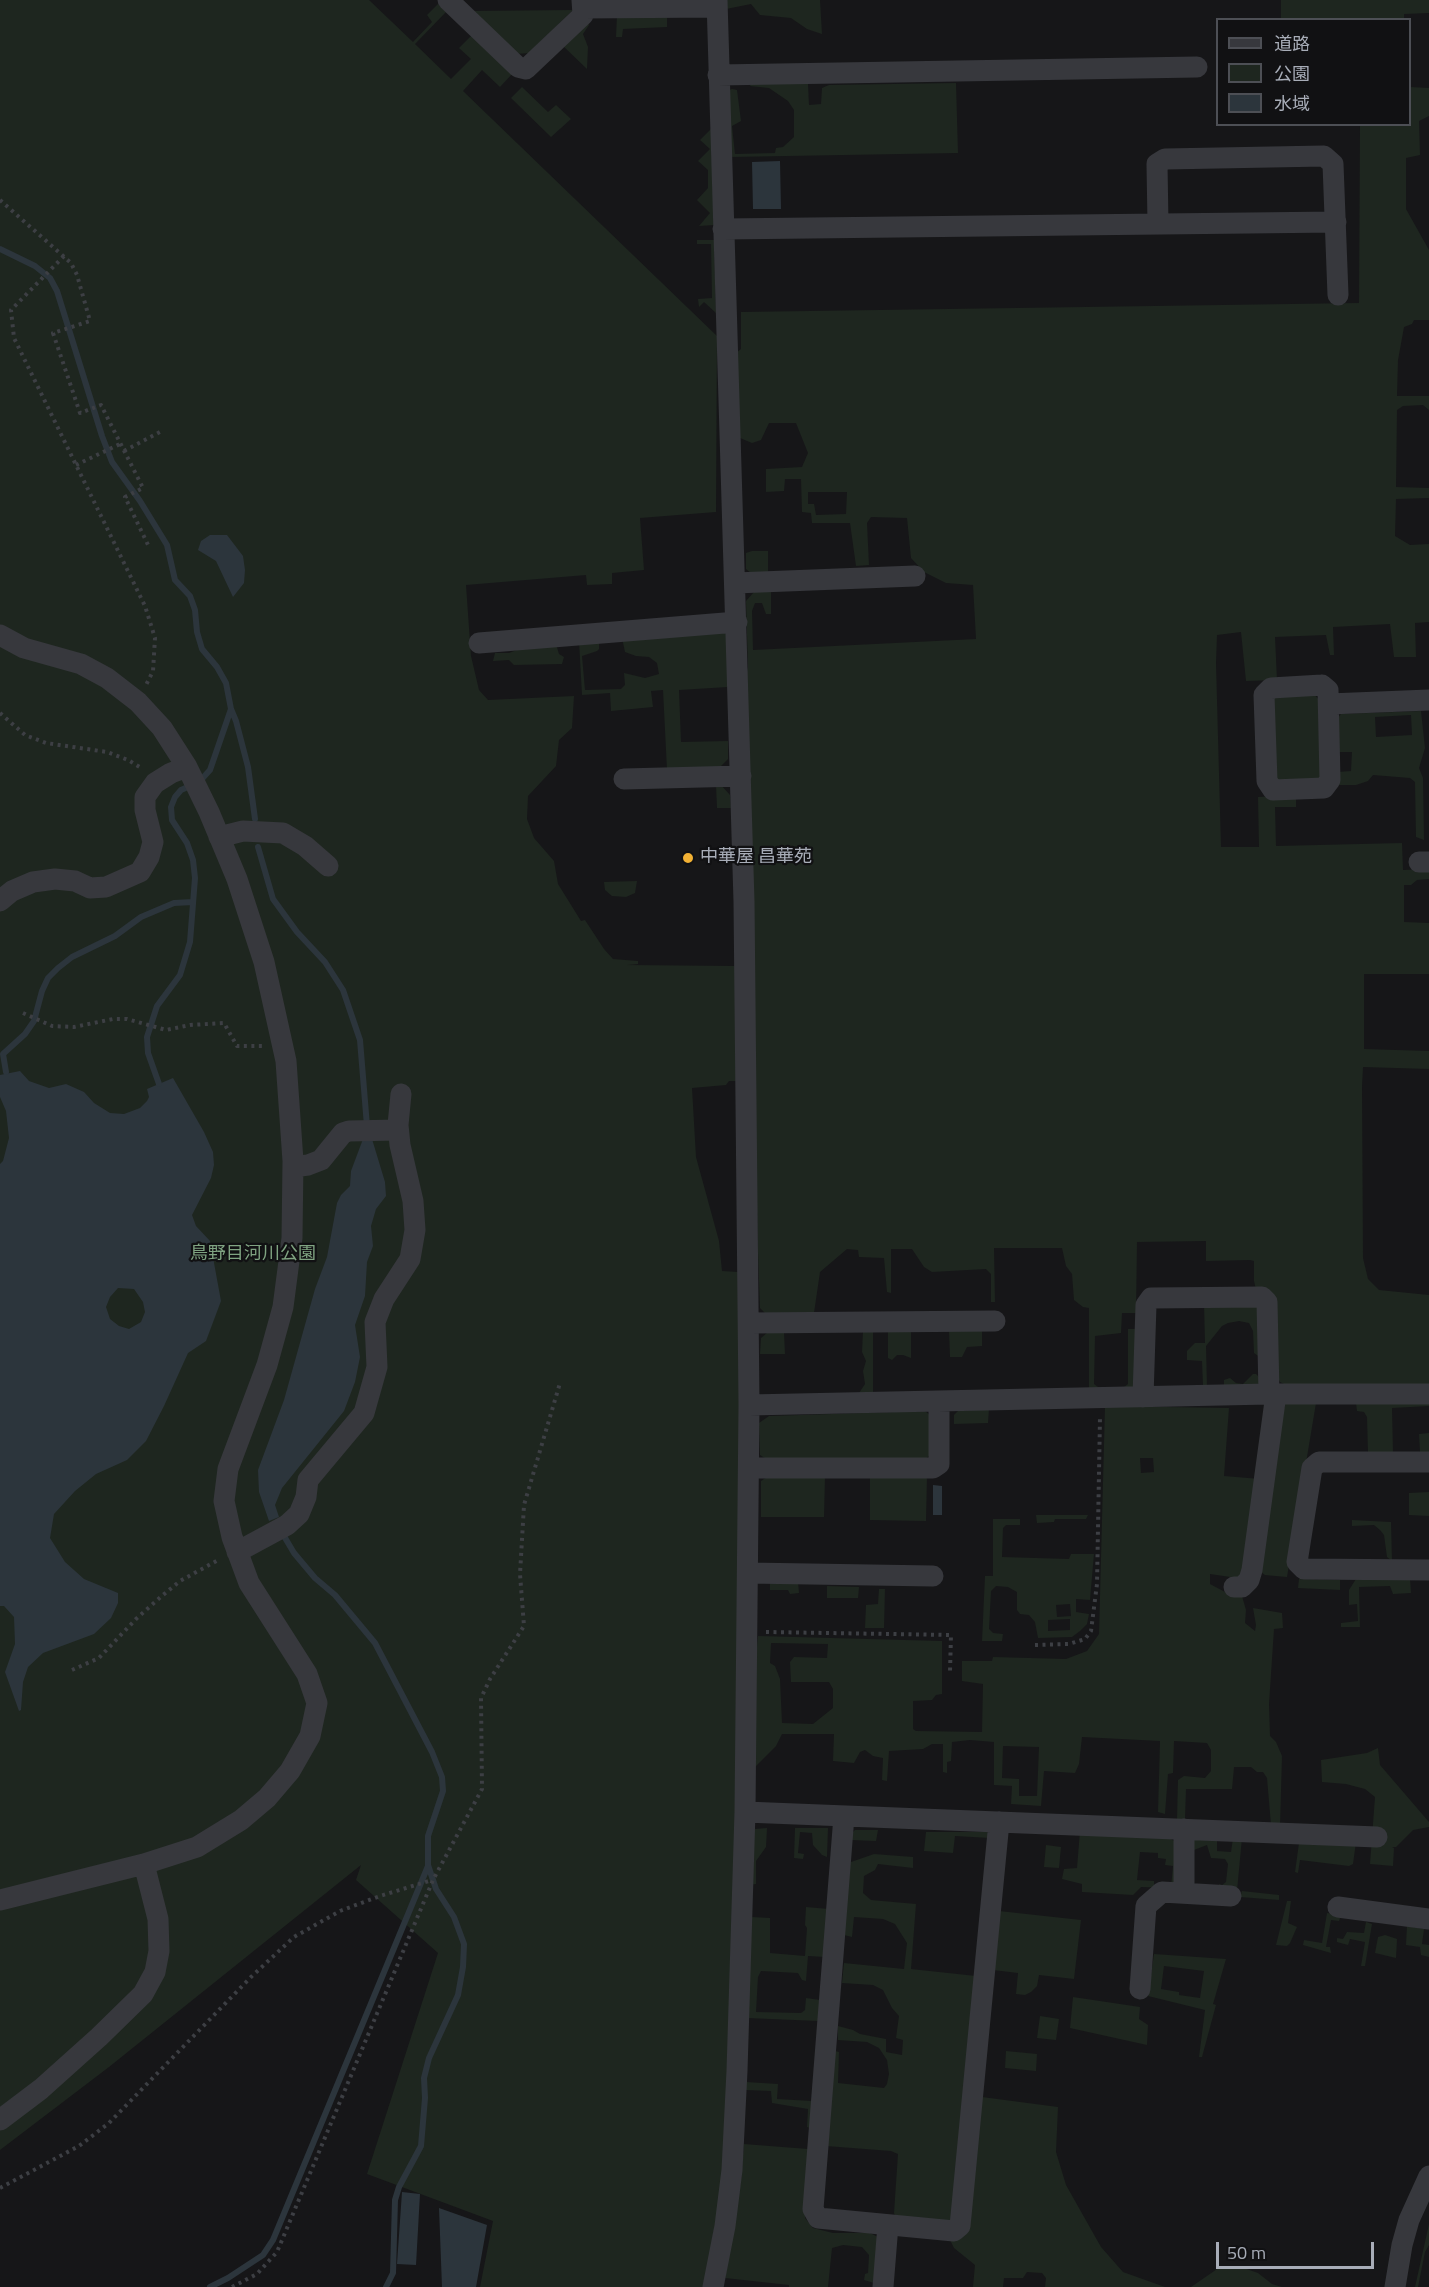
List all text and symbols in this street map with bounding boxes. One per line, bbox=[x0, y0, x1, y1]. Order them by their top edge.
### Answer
legend bbox=[1216, 18, 1411, 126]
text: 道路 bbox=[1274, 30, 1310, 57]
text: 公園 bbox=[1274, 60, 1310, 87]
text: 水域 bbox=[1274, 90, 1310, 117]
place label: 中華屋 昌華苑 bbox=[700, 847, 812, 869]
marker: 中華屋 昌華苑 bbox=[681, 851, 695, 865]
park label: 鳥野目河川公園 bbox=[190, 1244, 316, 1266]
scale bar bbox=[1219, 2230, 1376, 2268]
text: 50 m bbox=[1227, 2239, 1266, 2266]

